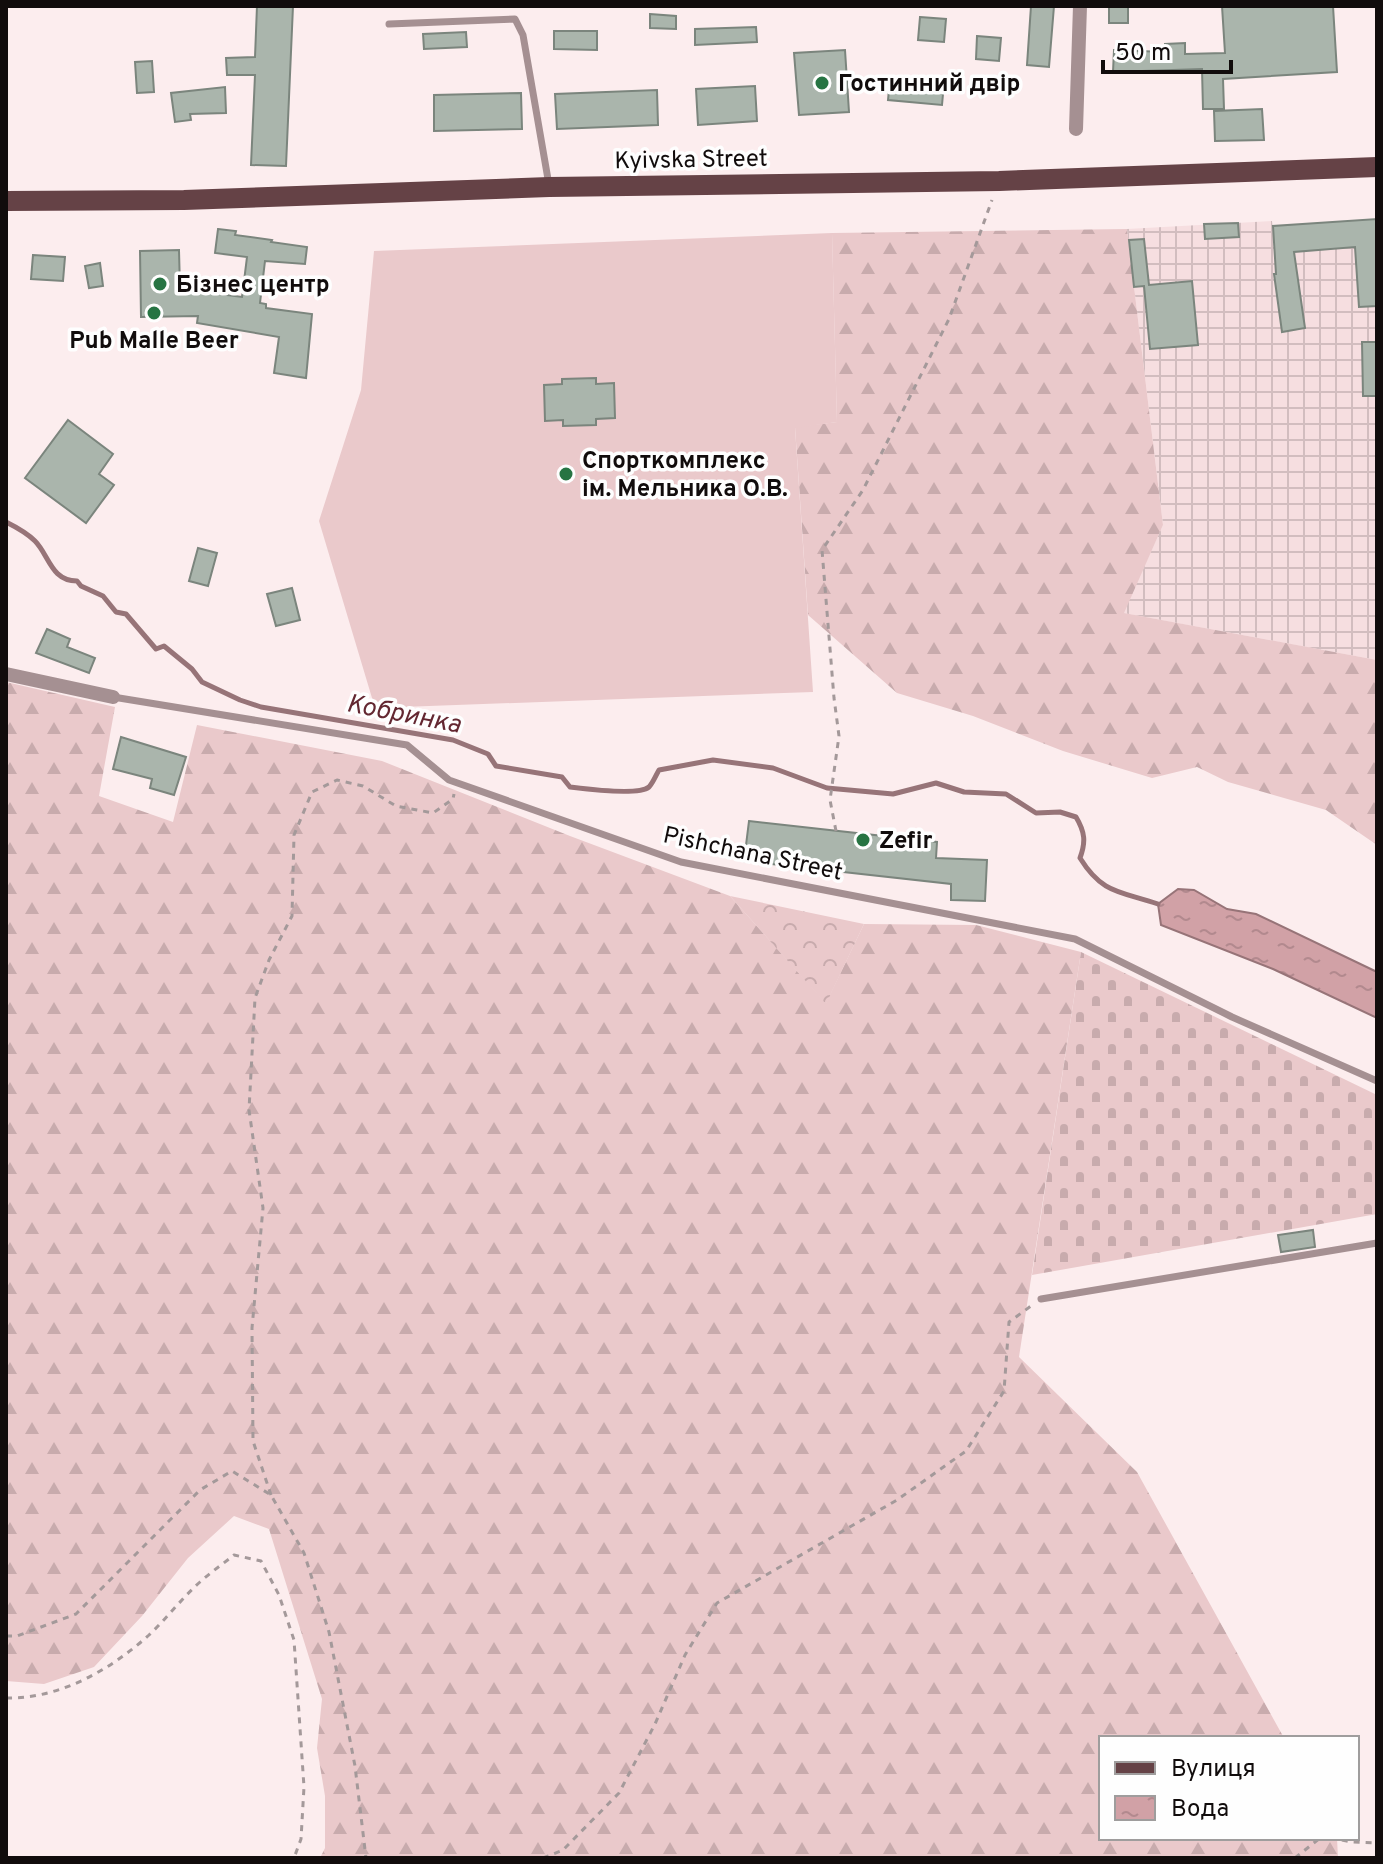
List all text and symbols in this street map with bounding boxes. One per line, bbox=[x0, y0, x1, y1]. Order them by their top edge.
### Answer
scale bar bbox=[1103, 24, 1231, 74]
text: 50 m bbox=[1115, 39, 1171, 69]
place label: Гостинний двір bbox=[838, 70, 1021, 100]
marker: Гостинний двір bbox=[813, 74, 831, 92]
street label: Kyivska Street bbox=[614, 145, 768, 177]
place label: Бізнес центр bbox=[176, 271, 330, 301]
marker: Бізнес центр bbox=[151, 275, 169, 293]
marker: Pub Malle Beer bbox=[145, 304, 163, 322]
place label: Pub Malle Beer bbox=[69, 327, 239, 357]
place label: Спорткомплекс ім. Мельника О.В. bbox=[582, 447, 788, 505]
marker: Спорткомплекс ім. Мельника О.В. bbox=[557, 465, 575, 483]
water label: Кобринка bbox=[343, 688, 464, 743]
street label: Pishchana Street bbox=[660, 821, 845, 889]
place label: Zefir bbox=[879, 827, 932, 857]
marker: Zefir bbox=[854, 831, 872, 849]
legend bbox=[1099, 1736, 1359, 1840]
text: Вулиця bbox=[1171, 1755, 1255, 1785]
text: Вода bbox=[1171, 1795, 1229, 1825]

